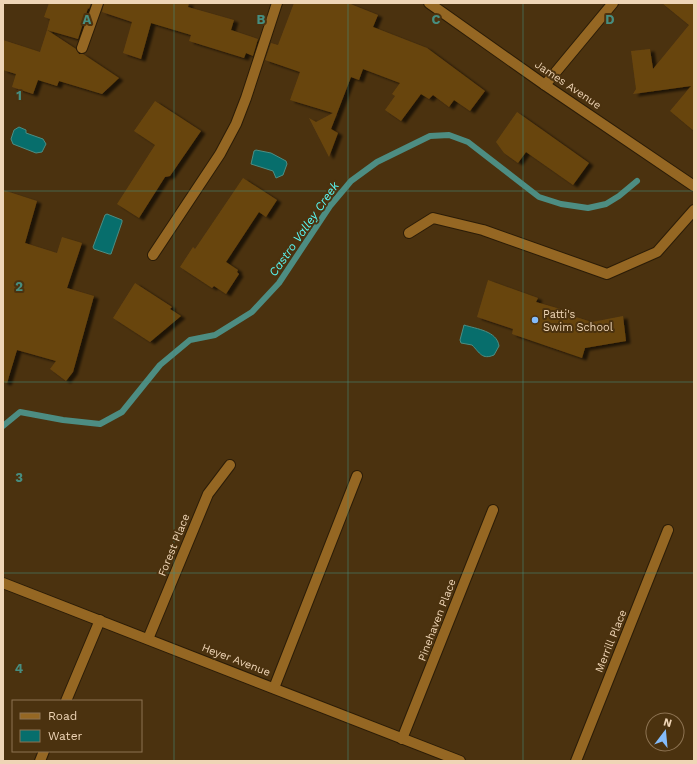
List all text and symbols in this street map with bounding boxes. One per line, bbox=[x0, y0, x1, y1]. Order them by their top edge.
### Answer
text: A bbox=[83, 12, 92, 27]
text: B bbox=[257, 12, 266, 27]
text: C bbox=[432, 12, 441, 27]
text: D bbox=[605, 12, 615, 27]
street label: James Avenue bbox=[532, 58, 604, 112]
text: 1 bbox=[16, 88, 22, 103]
water label: Castro Valley Creek bbox=[266, 179, 342, 279]
text: 2 bbox=[15, 279, 23, 294]
place label: Patti's Swim School bbox=[543, 308, 614, 334]
marker: Patti's Swim School bbox=[530, 315, 540, 325]
text: 3 bbox=[15, 470, 23, 485]
street label: Forest Place bbox=[156, 512, 192, 578]
street label: Pinehaven Place bbox=[415, 577, 459, 663]
street label: Merrill Place bbox=[593, 608, 629, 674]
street label: Heyer Avenue bbox=[200, 641, 272, 679]
text: 4 bbox=[15, 661, 24, 676]
legend bbox=[12, 700, 142, 752]
text: Road bbox=[48, 709, 77, 723]
north arrow bbox=[645, 712, 685, 752]
text: N bbox=[662, 715, 673, 730]
text: Water bbox=[48, 729, 83, 743]

